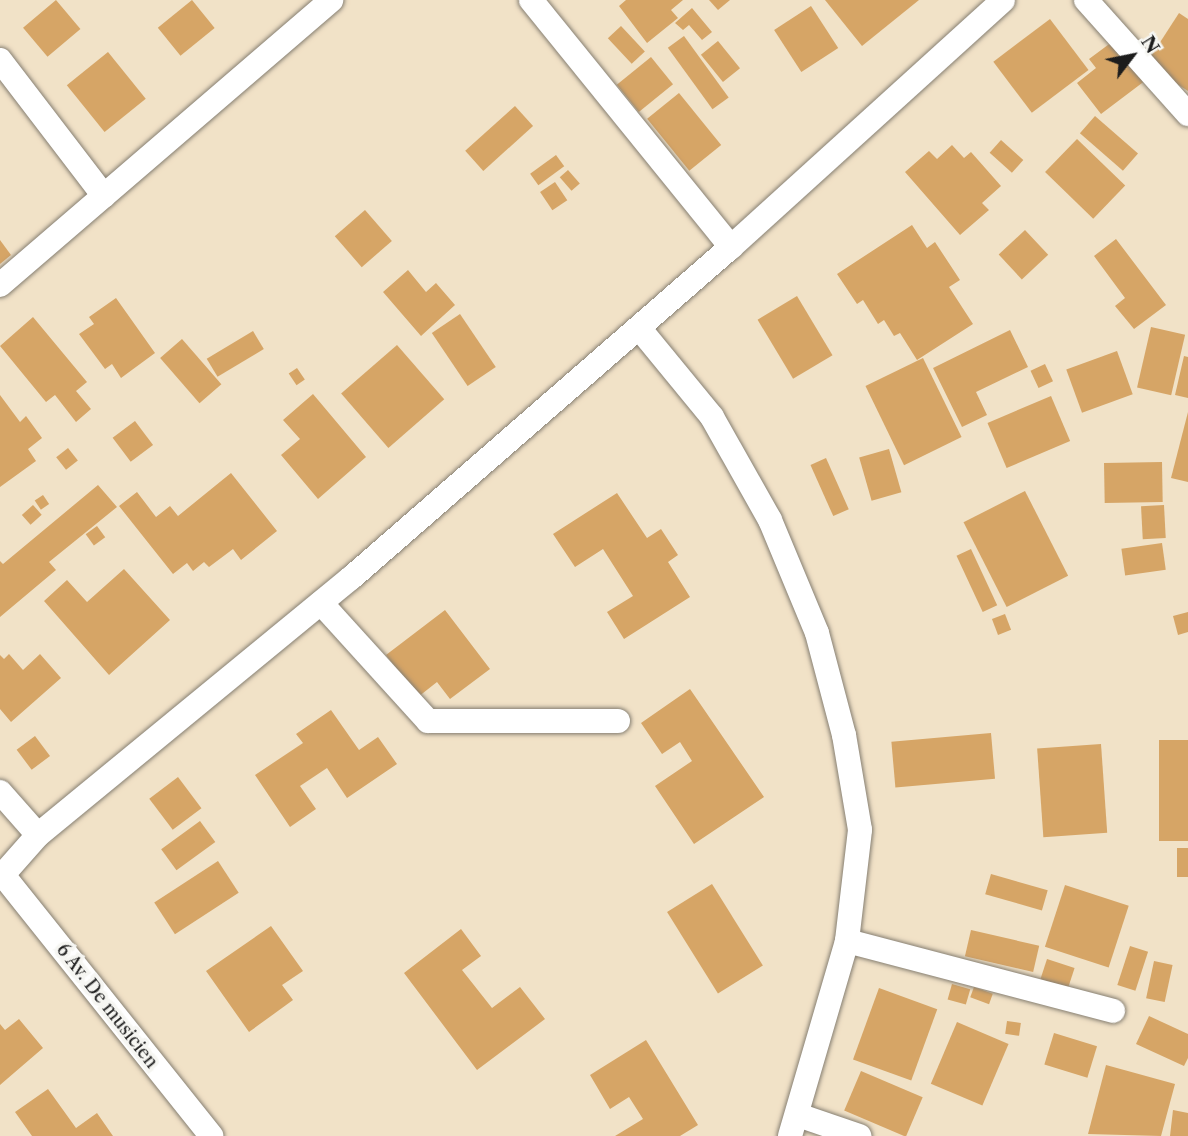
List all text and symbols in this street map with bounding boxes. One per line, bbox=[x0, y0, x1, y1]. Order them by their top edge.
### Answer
north arrow bbox=[1097, 21, 1167, 91]
text: N bbox=[1136, 32, 1164, 58]
street label: 6 Av. De musicien bbox=[51, 939, 163, 1073]

